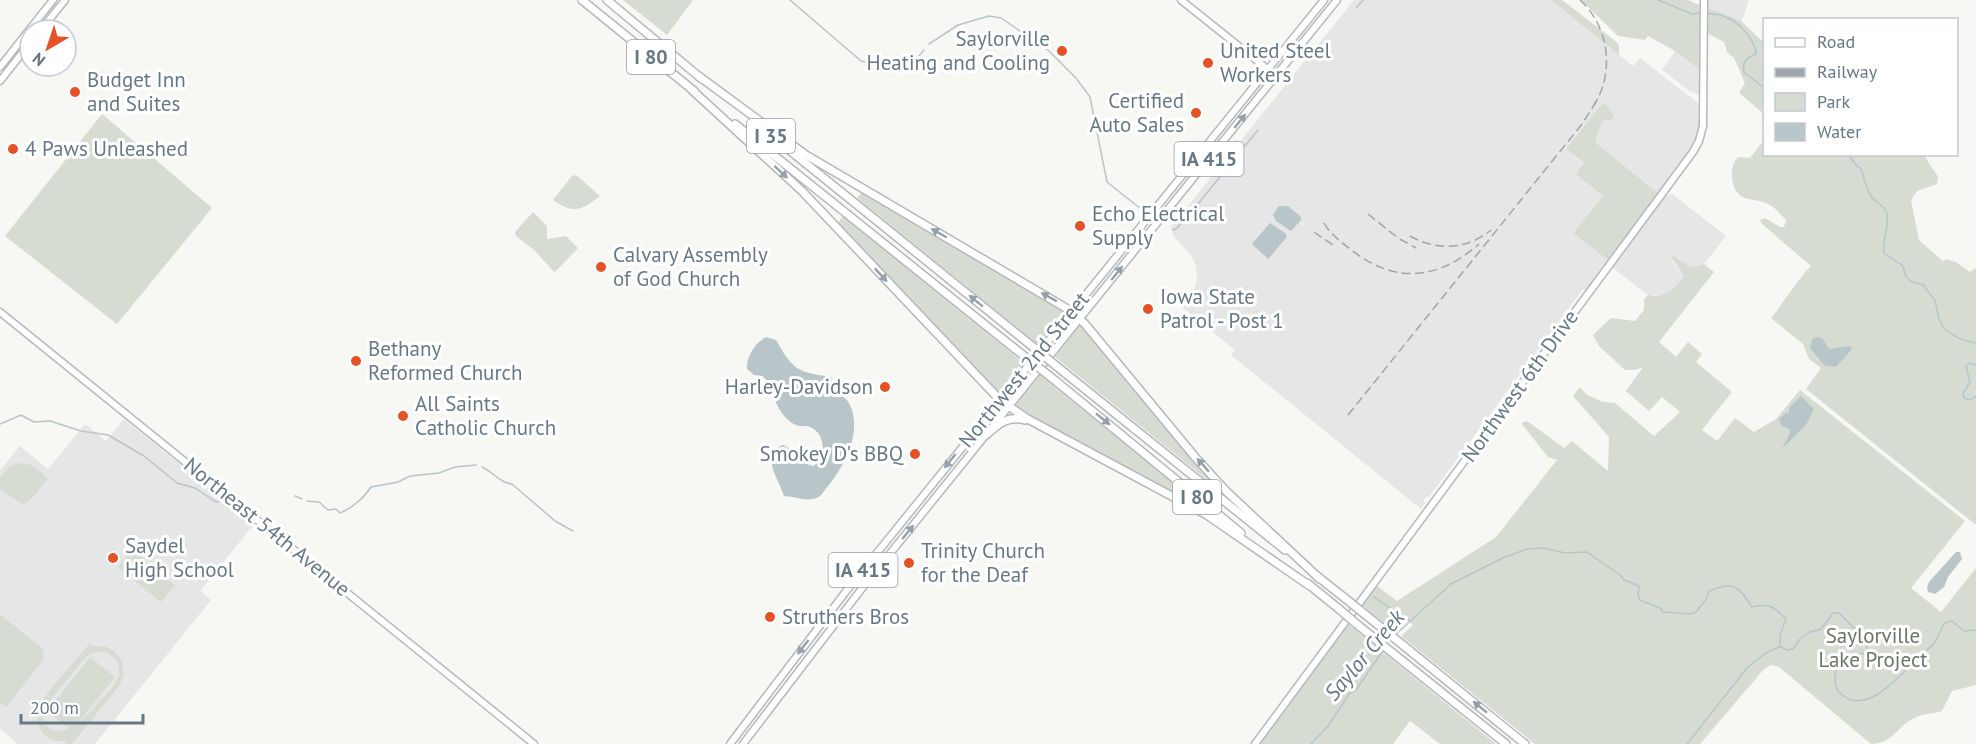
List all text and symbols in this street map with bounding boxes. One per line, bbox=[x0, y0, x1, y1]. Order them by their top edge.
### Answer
north arrow bbox=[18, 18, 78, 78]
legend bbox=[1763, 18, 1958, 156]
place label: Saylorville Heating and Cooling bbox=[867, 25, 1050, 76]
text: Road bbox=[1817, 30, 1855, 53]
place label: United Steel Workers bbox=[1220, 37, 1331, 88]
road number: I 80 bbox=[627, 40, 675, 74]
marker: Saylorville Heating and Cooling bbox=[1055, 44, 1069, 58]
text: N bbox=[28, 49, 49, 71]
marker: United Steel Workers bbox=[1201, 56, 1215, 70]
text: Railway bbox=[1817, 60, 1878, 83]
place label: Budget Inn and Suites bbox=[87, 66, 186, 117]
marker: Budget Inn and Suites bbox=[68, 85, 82, 99]
place label: Certified Auto Sales bbox=[1089, 87, 1184, 138]
text: Park bbox=[1817, 90, 1850, 113]
marker: Certified Auto Sales bbox=[1189, 106, 1203, 120]
one-way arrow bbox=[1233, 113, 1246, 129]
road number: I 35 bbox=[747, 119, 795, 153]
text: Water bbox=[1817, 120, 1861, 143]
place label: 4 Paws Unleashed bbox=[25, 135, 188, 162]
marker: 4 Paws Unleashed bbox=[6, 142, 20, 156]
road number: IA 415 bbox=[1174, 142, 1244, 176]
one-way arrow bbox=[774, 165, 789, 179]
place label: Echo Electrical Supply bbox=[1092, 200, 1224, 251]
marker: Echo Electrical Supply bbox=[1073, 219, 1087, 233]
one-way arrow bbox=[930, 228, 947, 238]
place label: Calvary Assembly of God Church bbox=[613, 241, 768, 292]
marker: Calvary Assembly of God Church bbox=[594, 260, 608, 274]
one-way arrow bbox=[1110, 265, 1123, 281]
one-way arrow bbox=[874, 267, 887, 282]
place label: Iowa State Patrol - Post 1 bbox=[1160, 283, 1284, 334]
street label: Northwest 2nd Street bbox=[952, 286, 1095, 453]
one-way arrow bbox=[1040, 292, 1057, 302]
one-way arrow bbox=[969, 296, 984, 308]
marker: Iowa State Patrol - Post 1 bbox=[1141, 302, 1155, 316]
street label: Northwest 6th Drive bbox=[1455, 304, 1584, 467]
place label: Bethany Reformed Church bbox=[368, 335, 523, 386]
marker: Bethany Reformed Church bbox=[349, 354, 363, 368]
place label: Harley-Davidson bbox=[725, 373, 873, 400]
marker: Harley-Davidson bbox=[878, 380, 892, 394]
place label: All Saints Catholic Church bbox=[415, 390, 556, 441]
marker: All Saints Catholic Church bbox=[396, 409, 410, 423]
one-way arrow bbox=[1095, 413, 1110, 425]
place label: Smokey D's BBQ bbox=[759, 440, 904, 467]
marker: Smokey D's BBQ bbox=[908, 447, 922, 461]
street label: Northeast 54th Avenue bbox=[179, 451, 356, 602]
one-way arrow bbox=[945, 454, 957, 469]
one-way arrow bbox=[1197, 458, 1210, 473]
road number: I 80 bbox=[1173, 480, 1221, 514]
one-way arrow bbox=[901, 524, 914, 540]
place label: Saydel High School bbox=[125, 532, 234, 583]
place label: Trinity Church for the Deaf bbox=[921, 537, 1045, 588]
marker: Saydel High School bbox=[106, 551, 120, 565]
road number: IA 415 bbox=[828, 553, 898, 587]
marker: Trinity Church for the Deaf bbox=[902, 556, 916, 570]
place label: Struthers Bros bbox=[782, 603, 909, 630]
water label: Saylor Creek bbox=[1318, 603, 1411, 706]
marker: Struthers Bros bbox=[763, 610, 777, 624]
park label: Saylorville Lake Project bbox=[1819, 622, 1927, 673]
one-way arrow bbox=[796, 639, 809, 655]
scale bar bbox=[21, 687, 142, 725]
text: 200 m bbox=[30, 696, 79, 719]
one-way arrow bbox=[1472, 702, 1487, 714]

